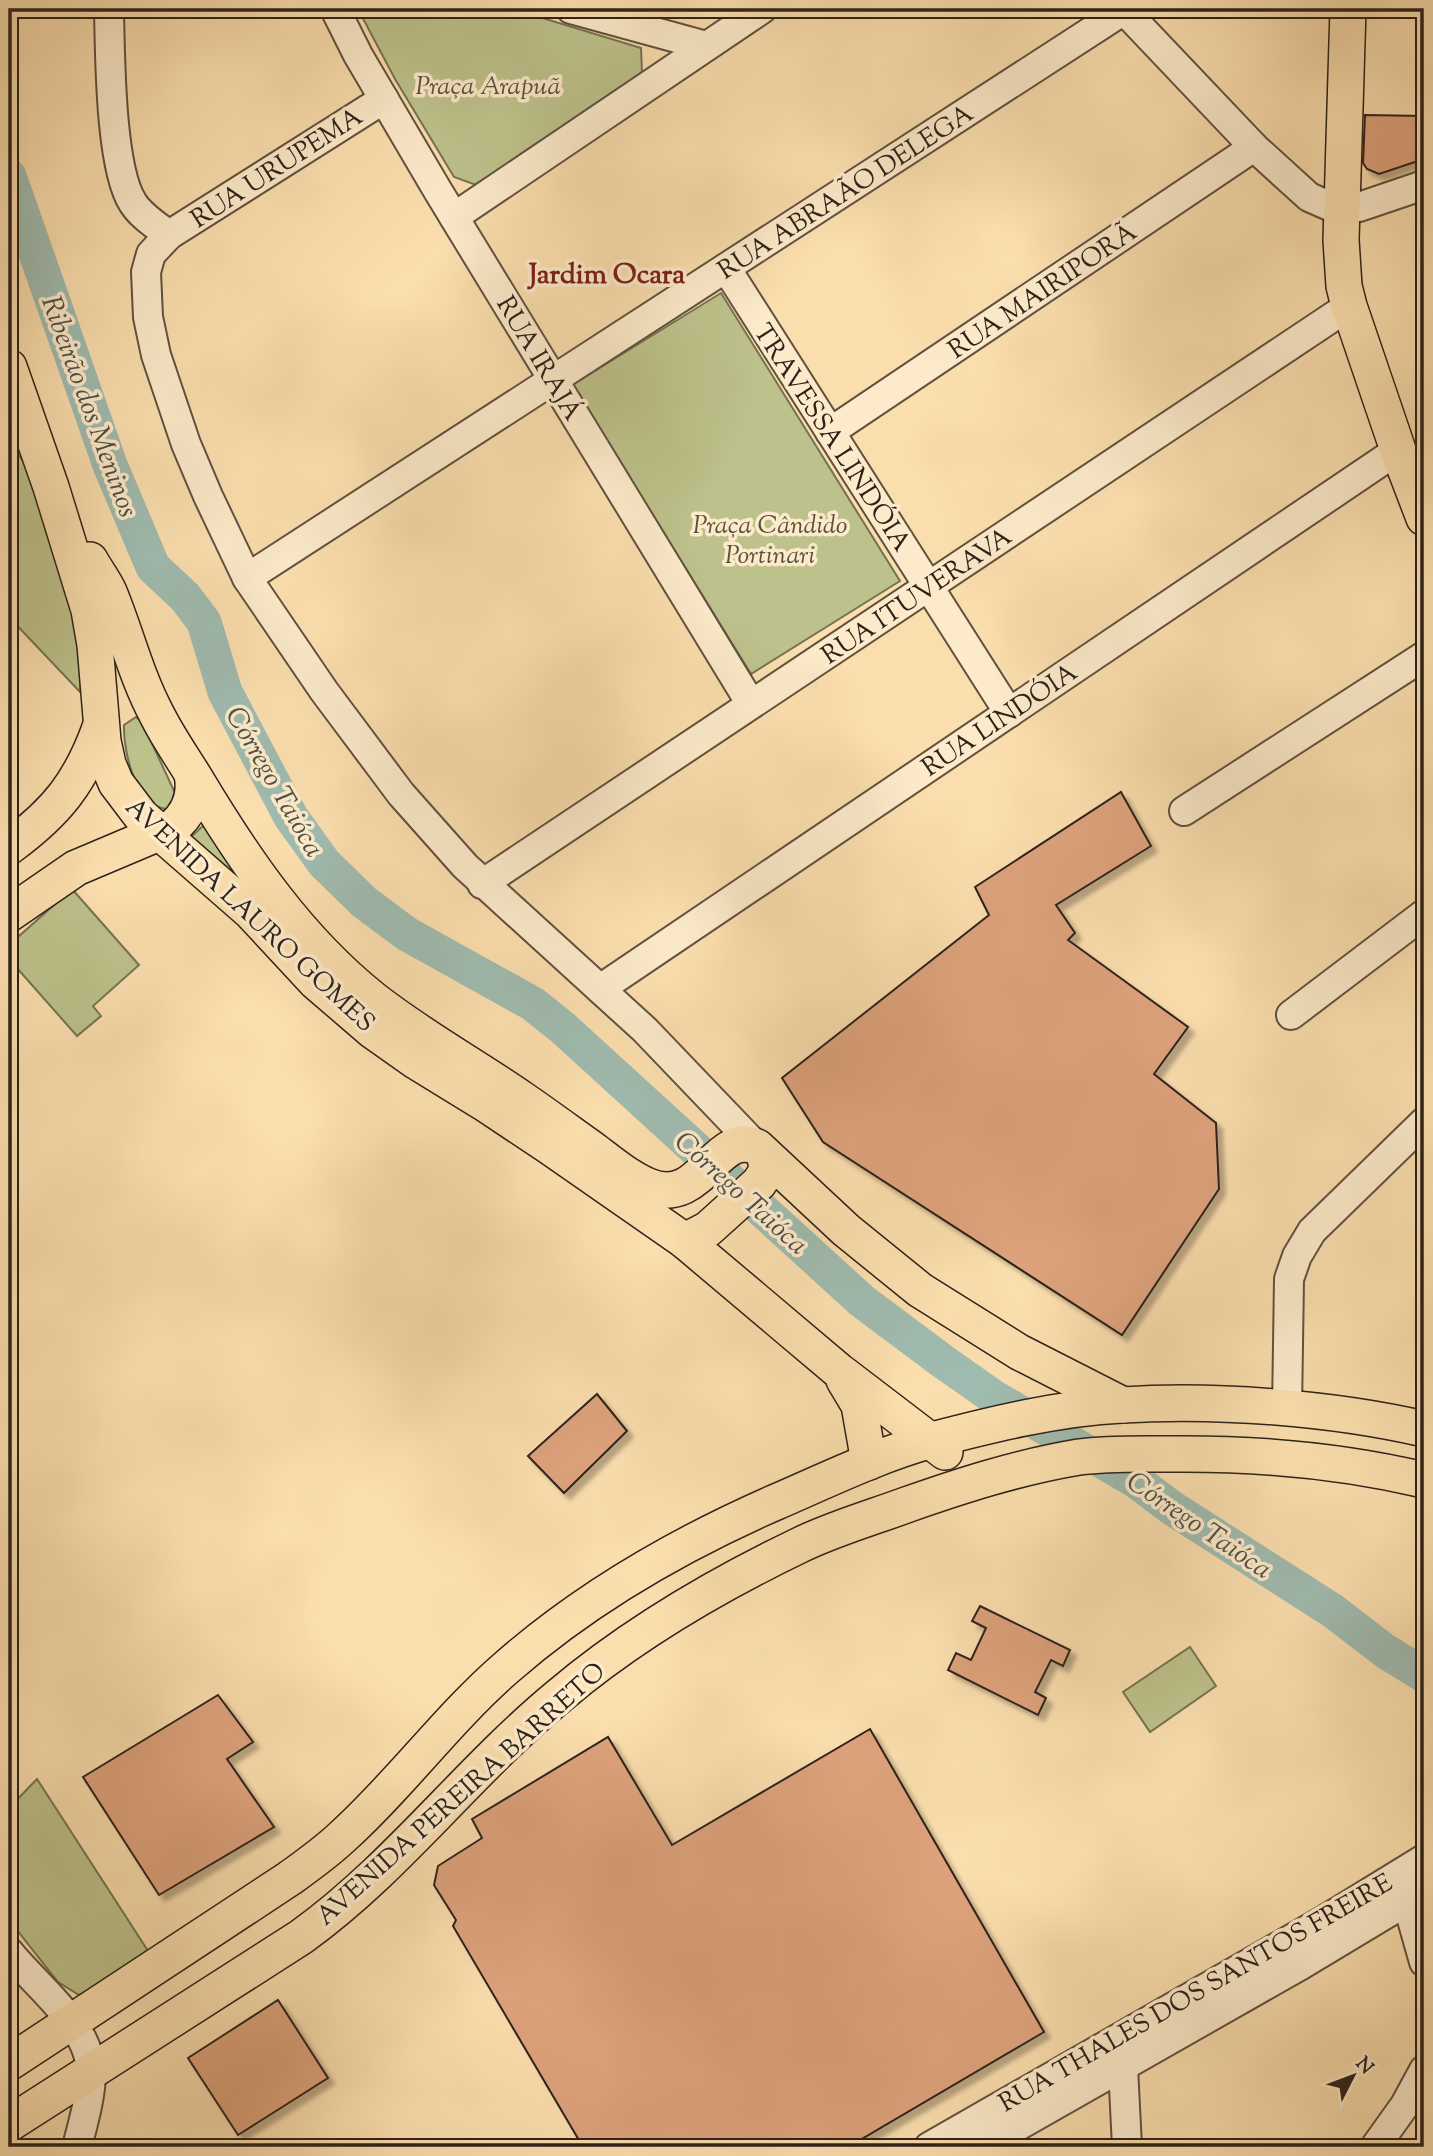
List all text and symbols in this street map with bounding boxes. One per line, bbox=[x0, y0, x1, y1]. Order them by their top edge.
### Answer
park label: Praça Arapuã bbox=[415, 69, 561, 106]
street label: RUA ABRAÃO DELEGA bbox=[711, 96, 982, 290]
street label: RUA URUPEMA bbox=[184, 100, 371, 239]
street label: RUA MAIRIPORÃ bbox=[942, 215, 1145, 369]
district label: Jardim Ocara bbox=[527, 256, 685, 296]
street label: RUA IRAJÁ bbox=[486, 290, 590, 429]
water label: Ribeirão dos Meninos bbox=[30, 291, 147, 523]
street label: TRAVESSA LINDÓIA bbox=[743, 317, 919, 560]
park label: Praça Cândido Portinari bbox=[693, 508, 847, 575]
street label: RUA ITUVERAVA bbox=[815, 519, 1020, 675]
street label: RUA LINDÓIA bbox=[915, 655, 1086, 787]
water label: Córrego Taióca bbox=[214, 700, 333, 865]
street label: AVENIDA LAURO GOMES bbox=[116, 790, 382, 1042]
water label: Córrego Taióca bbox=[664, 1123, 816, 1265]
water label: Córrego Taióca bbox=[1118, 1463, 1279, 1590]
street label: AVENIDA PEREIRA BARRETO bbox=[309, 1655, 615, 1935]
street label: RUA THALES DOS SANTOS FREIRE bbox=[993, 1866, 1397, 2118]
north arrow bbox=[1318, 2040, 1388, 2110]

